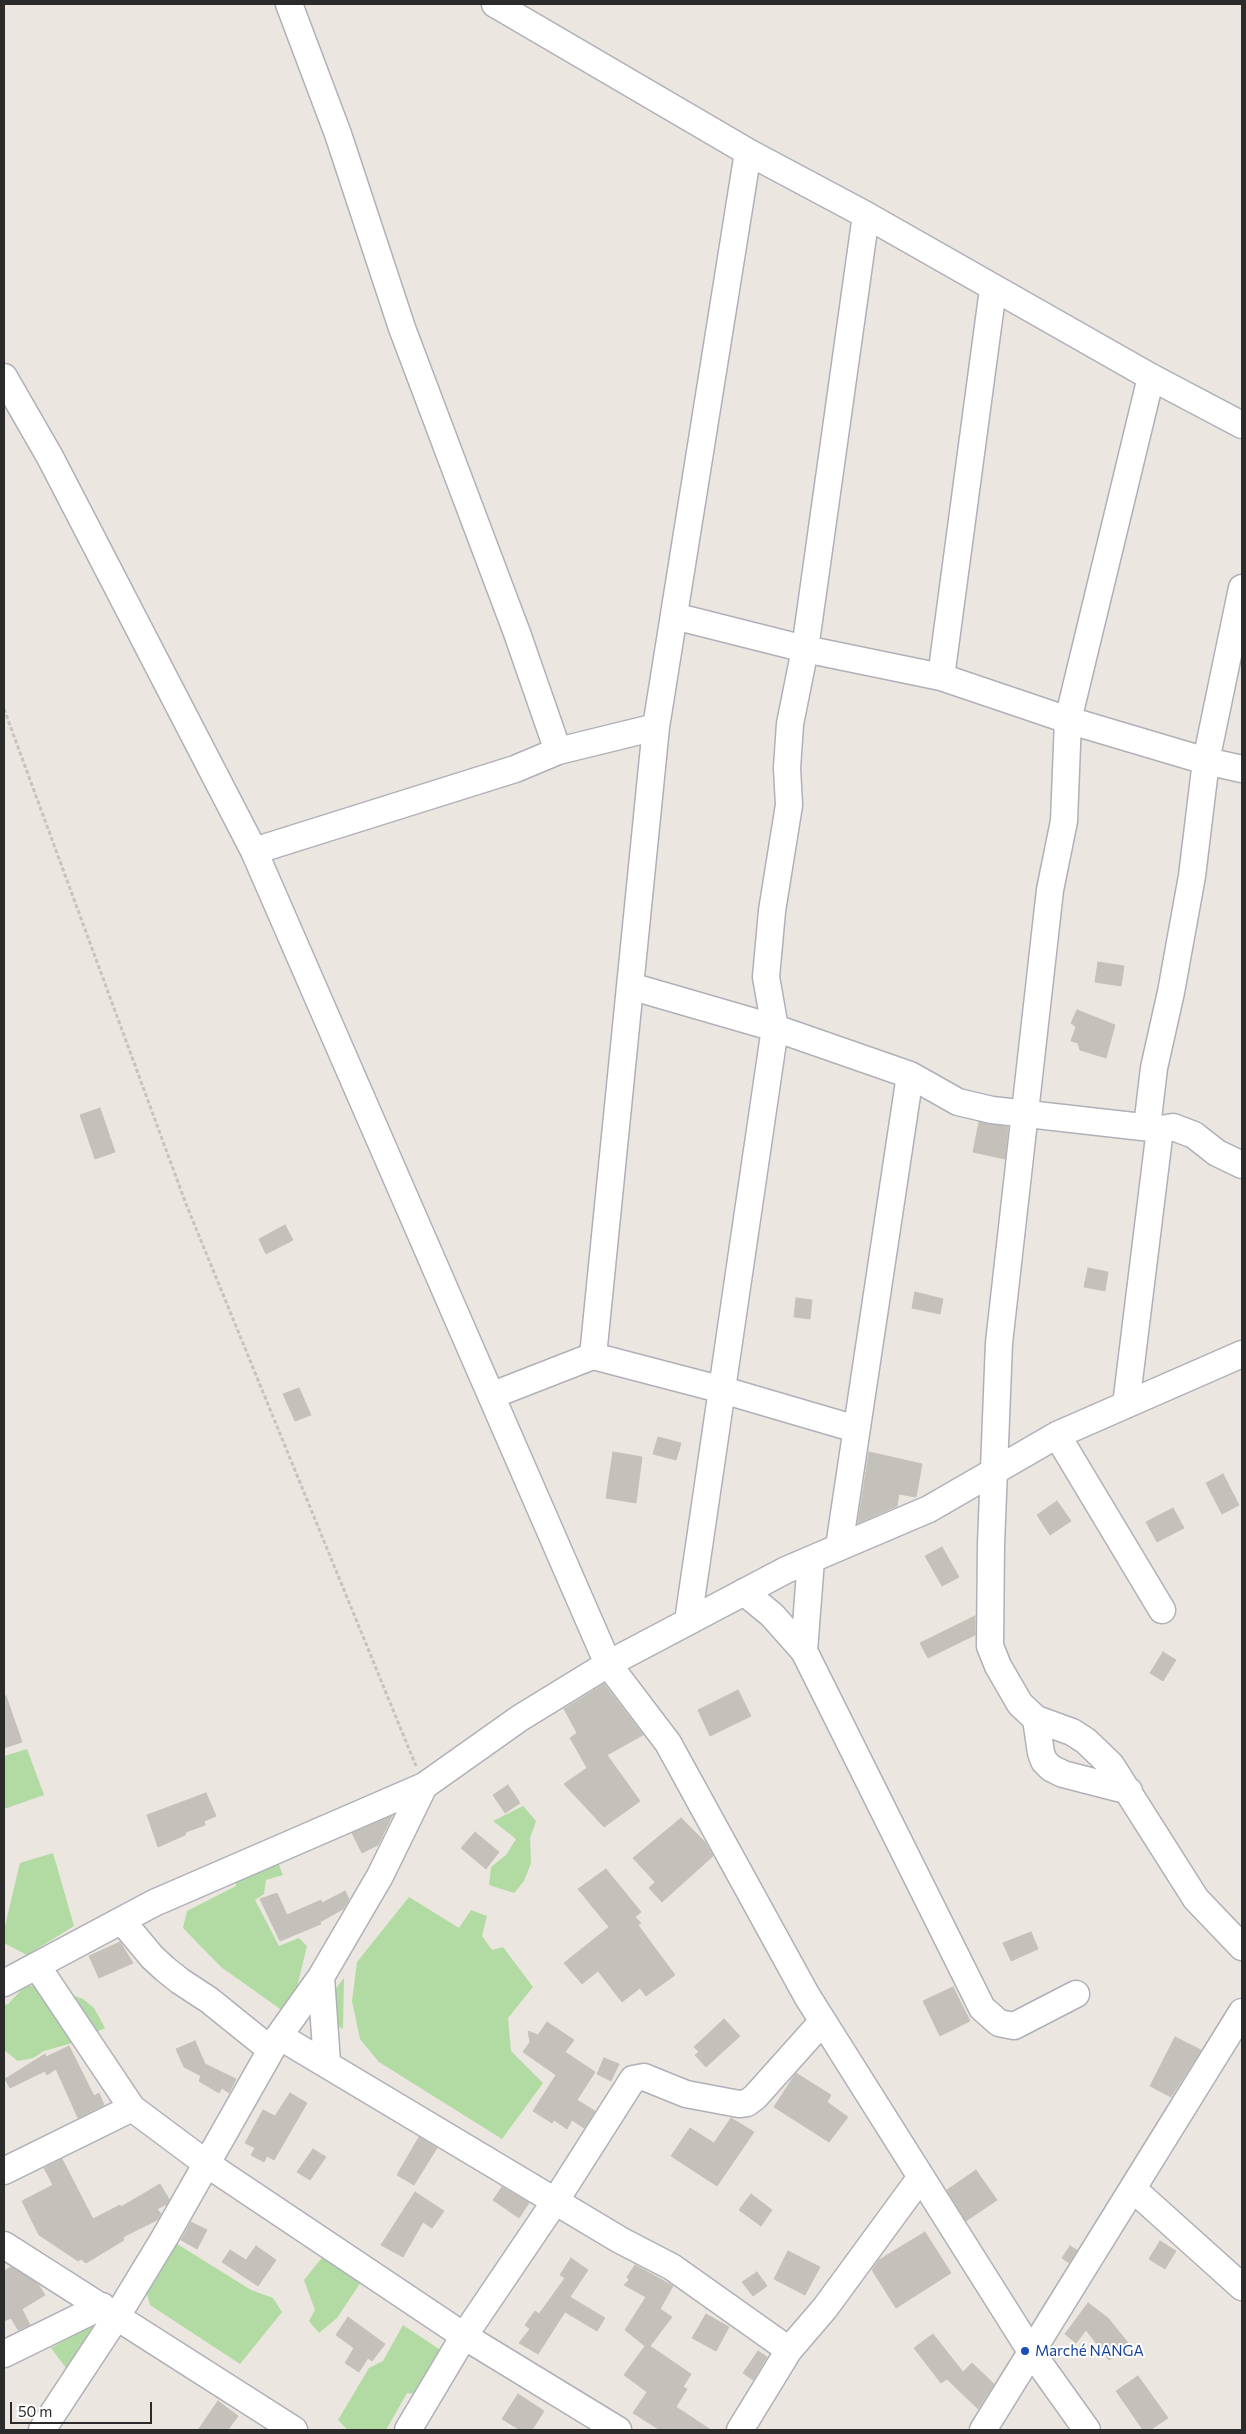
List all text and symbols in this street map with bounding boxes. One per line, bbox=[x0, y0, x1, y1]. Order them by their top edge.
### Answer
place label: Marché NANGA bbox=[1035, 2342, 1144, 2360]
marker: Marché NANGA bbox=[1019, 2345, 1031, 2357]
scale bar bbox=[12, 2392, 155, 2424]
text: 50 m bbox=[18, 2402, 52, 2420]

